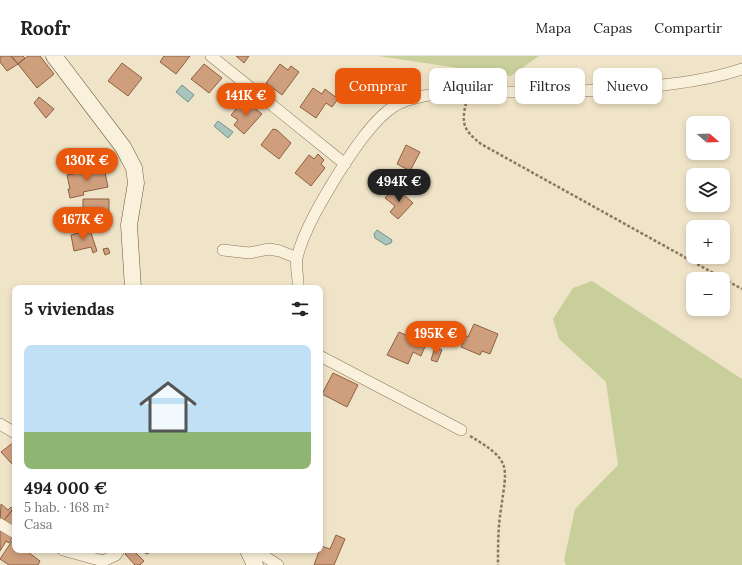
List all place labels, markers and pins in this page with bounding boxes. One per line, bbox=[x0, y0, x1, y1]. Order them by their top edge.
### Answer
pin: 141K € bbox=[213, 83, 279, 117]
pin: 130K € bbox=[54, 148, 120, 182]
pin: 494K € bbox=[366, 169, 432, 203]
pin: 167K € bbox=[50, 207, 116, 241]
pin: 195K € bbox=[403, 321, 469, 355]

